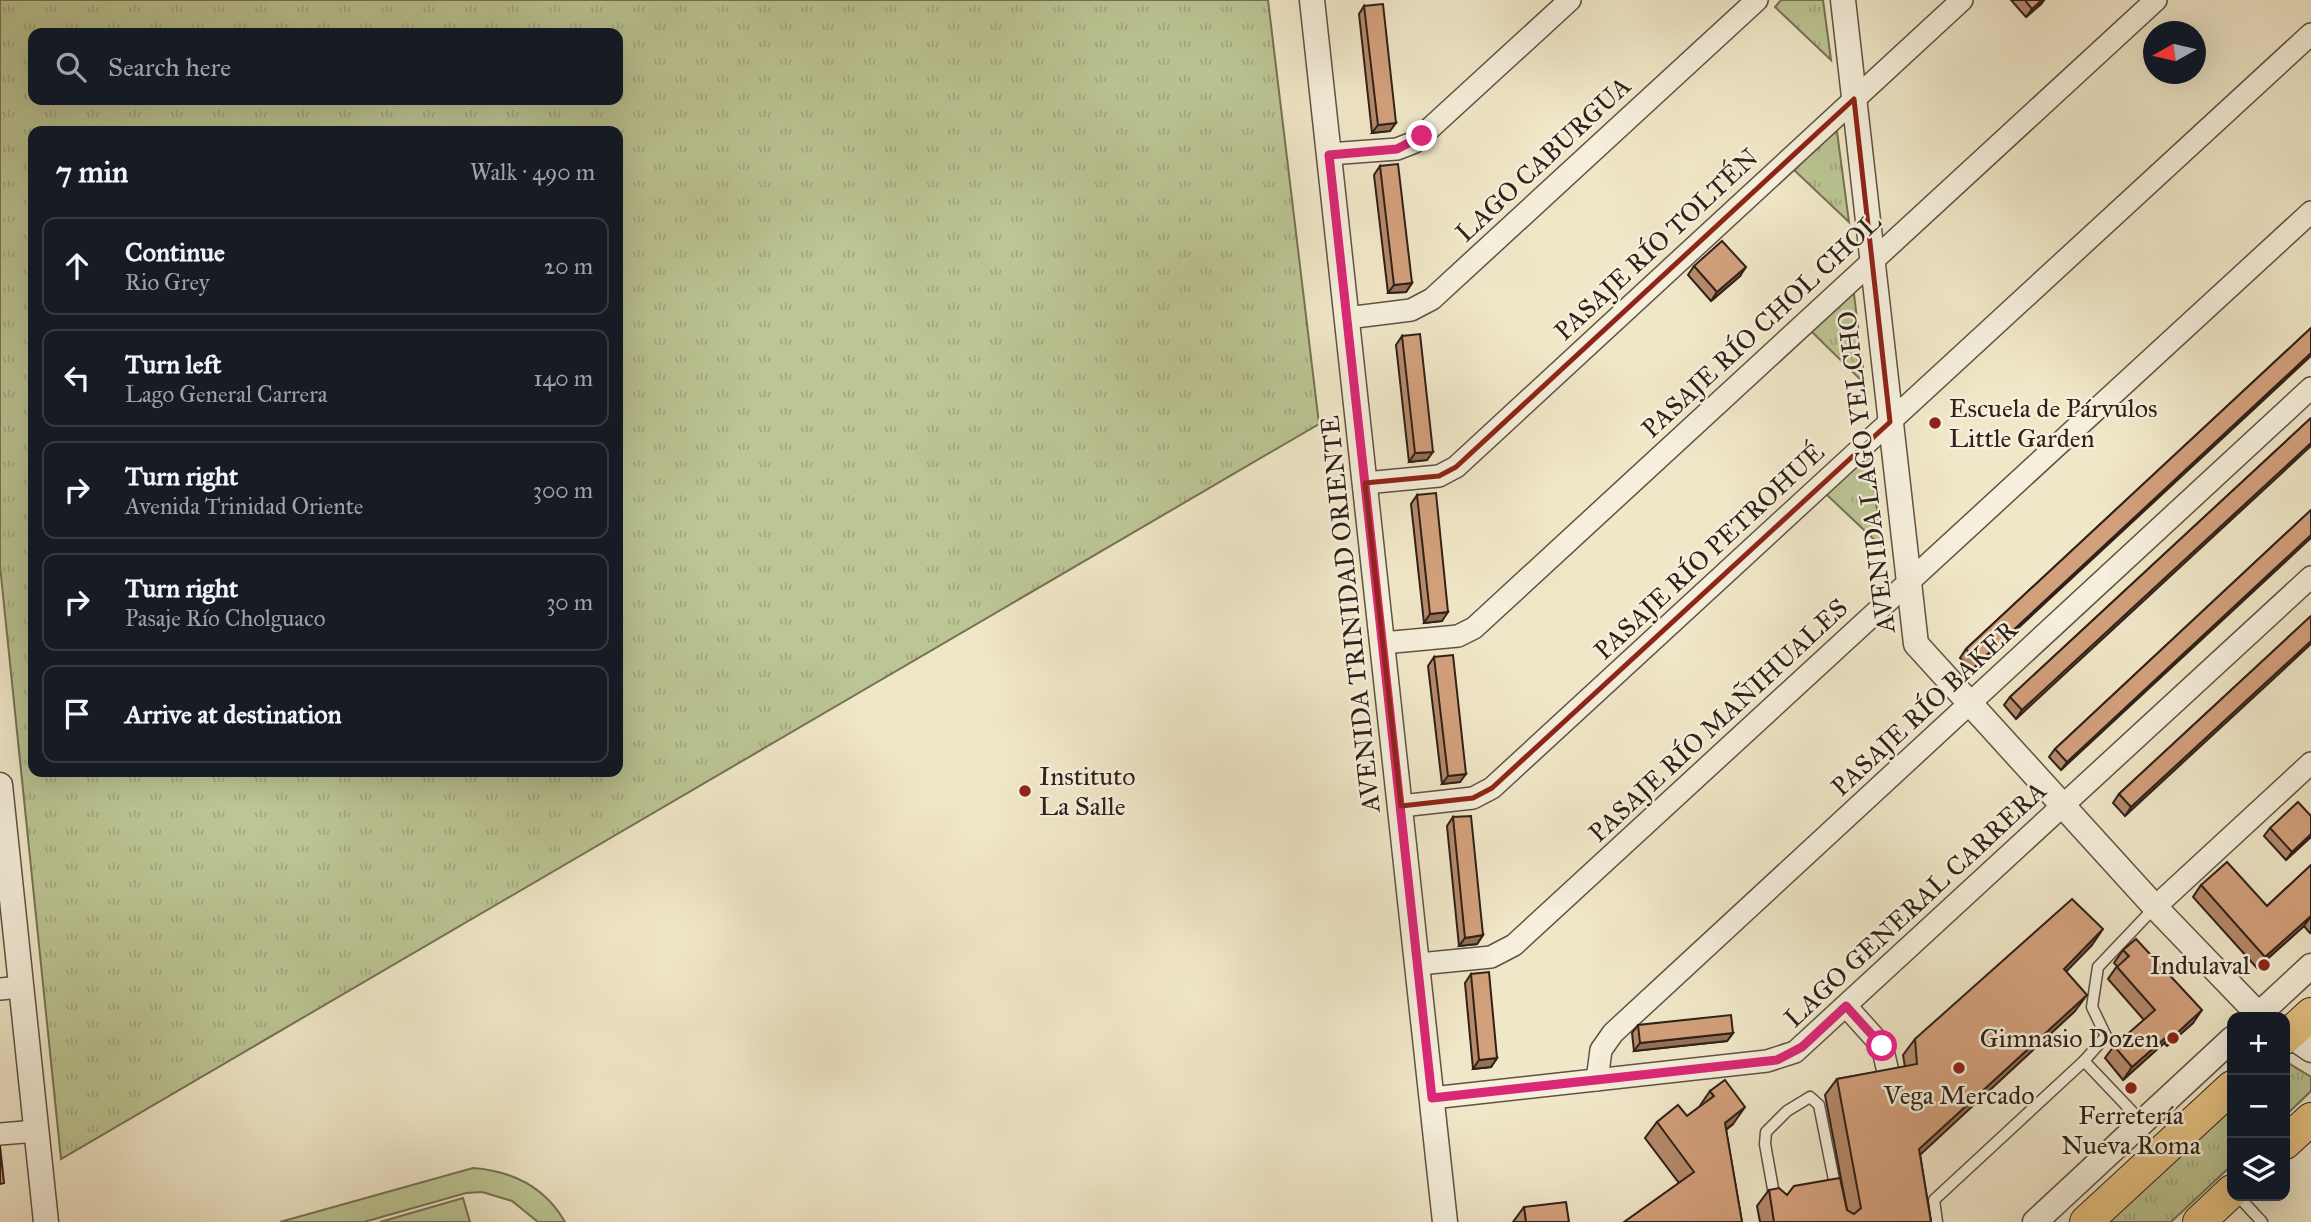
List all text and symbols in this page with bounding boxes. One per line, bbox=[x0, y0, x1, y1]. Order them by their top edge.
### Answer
north arrow bbox=[2143, 21, 2206, 84]
search box bbox=[28, 28, 623, 105]
icon: search bbox=[52, 48, 90, 86]
text: Search here bbox=[108, 51, 231, 83]
street label: LAGO CABURGUA bbox=[1449, 69, 1638, 248]
route end bbox=[1406, 120, 1437, 151]
street label: PASAJE RÍO TOLTÉN bbox=[1547, 141, 1765, 347]
text: 7 min bbox=[56, 154, 128, 190]
text: Walk · 490 m bbox=[470, 158, 595, 186]
street label: PASAJE RÍO CHOL CHOL bbox=[1635, 206, 1887, 444]
text: Continue bbox=[125, 236, 225, 268]
icon: ahead bbox=[58, 247, 96, 285]
text: 20 m bbox=[544, 252, 593, 280]
text: Rio Grey bbox=[125, 268, 210, 296]
street label: AVENIDA LAGO YELCHO bbox=[1830, 309, 1902, 636]
text: Turn left bbox=[125, 348, 221, 380]
icon: left bbox=[58, 359, 96, 397]
text: 140 m bbox=[533, 364, 593, 392]
text: Lago General Carrera bbox=[125, 380, 328, 408]
place label: Escuela de Párvulos Little Garden bbox=[1949, 392, 2157, 454]
street label: AVENIDA TRINIDAD ORIENTE bbox=[1313, 414, 1387, 815]
marker: Escuela de Párvulos Little Garden bbox=[1927, 415, 1943, 431]
street label: PASAJE RÍO PETROHUÉ bbox=[1587, 436, 1831, 666]
text: Turn right bbox=[125, 460, 238, 492]
icon: right bbox=[58, 471, 96, 509]
text: 300 m bbox=[533, 476, 593, 504]
text: Avenida Trinidad Oriente bbox=[125, 492, 363, 520]
text: Turn right bbox=[125, 572, 238, 604]
icon: right bbox=[58, 583, 96, 621]
text: 30 m bbox=[546, 588, 593, 616]
street label: PASAJE RÍO MAÑIHUALES bbox=[1582, 591, 1854, 849]
text: Pasaje Río Cholguaco bbox=[125, 604, 325, 632]
street label: PASAJE RÍO BAKER bbox=[1824, 613, 2024, 803]
icon: arrive bbox=[58, 695, 96, 733]
text: Arrive at destination bbox=[125, 698, 342, 730]
place label: Instituto La Salle bbox=[1039, 760, 1135, 822]
street label: LAGO GENERAL CARRERA bbox=[1777, 774, 2053, 1034]
marker: Instituto La Salle bbox=[1017, 783, 1033, 799]
place label: Indulaval bbox=[2150, 949, 2250, 981]
marker: Indulaval bbox=[2256, 957, 2272, 973]
map controls bbox=[2227, 1012, 2290, 1201]
button: + bbox=[2227, 1012, 2290, 1075]
place label: Gimnasio Dozen bbox=[1980, 1022, 2159, 1054]
route start bbox=[1866, 1030, 1897, 1061]
marker: Gimnasio Dozen bbox=[2165, 1030, 2181, 1046]
marker: Vega Mercado bbox=[1951, 1060, 1967, 1076]
button: − bbox=[2227, 1075, 2290, 1138]
place label: Vega Mercado bbox=[1882, 1079, 2035, 1111]
marker: Ferretería Nueva Roma bbox=[2123, 1080, 2139, 1096]
place label: Ferretería Nueva Roma bbox=[2061, 1099, 2201, 1161]
button: layers bbox=[2227, 1138, 2290, 1201]

